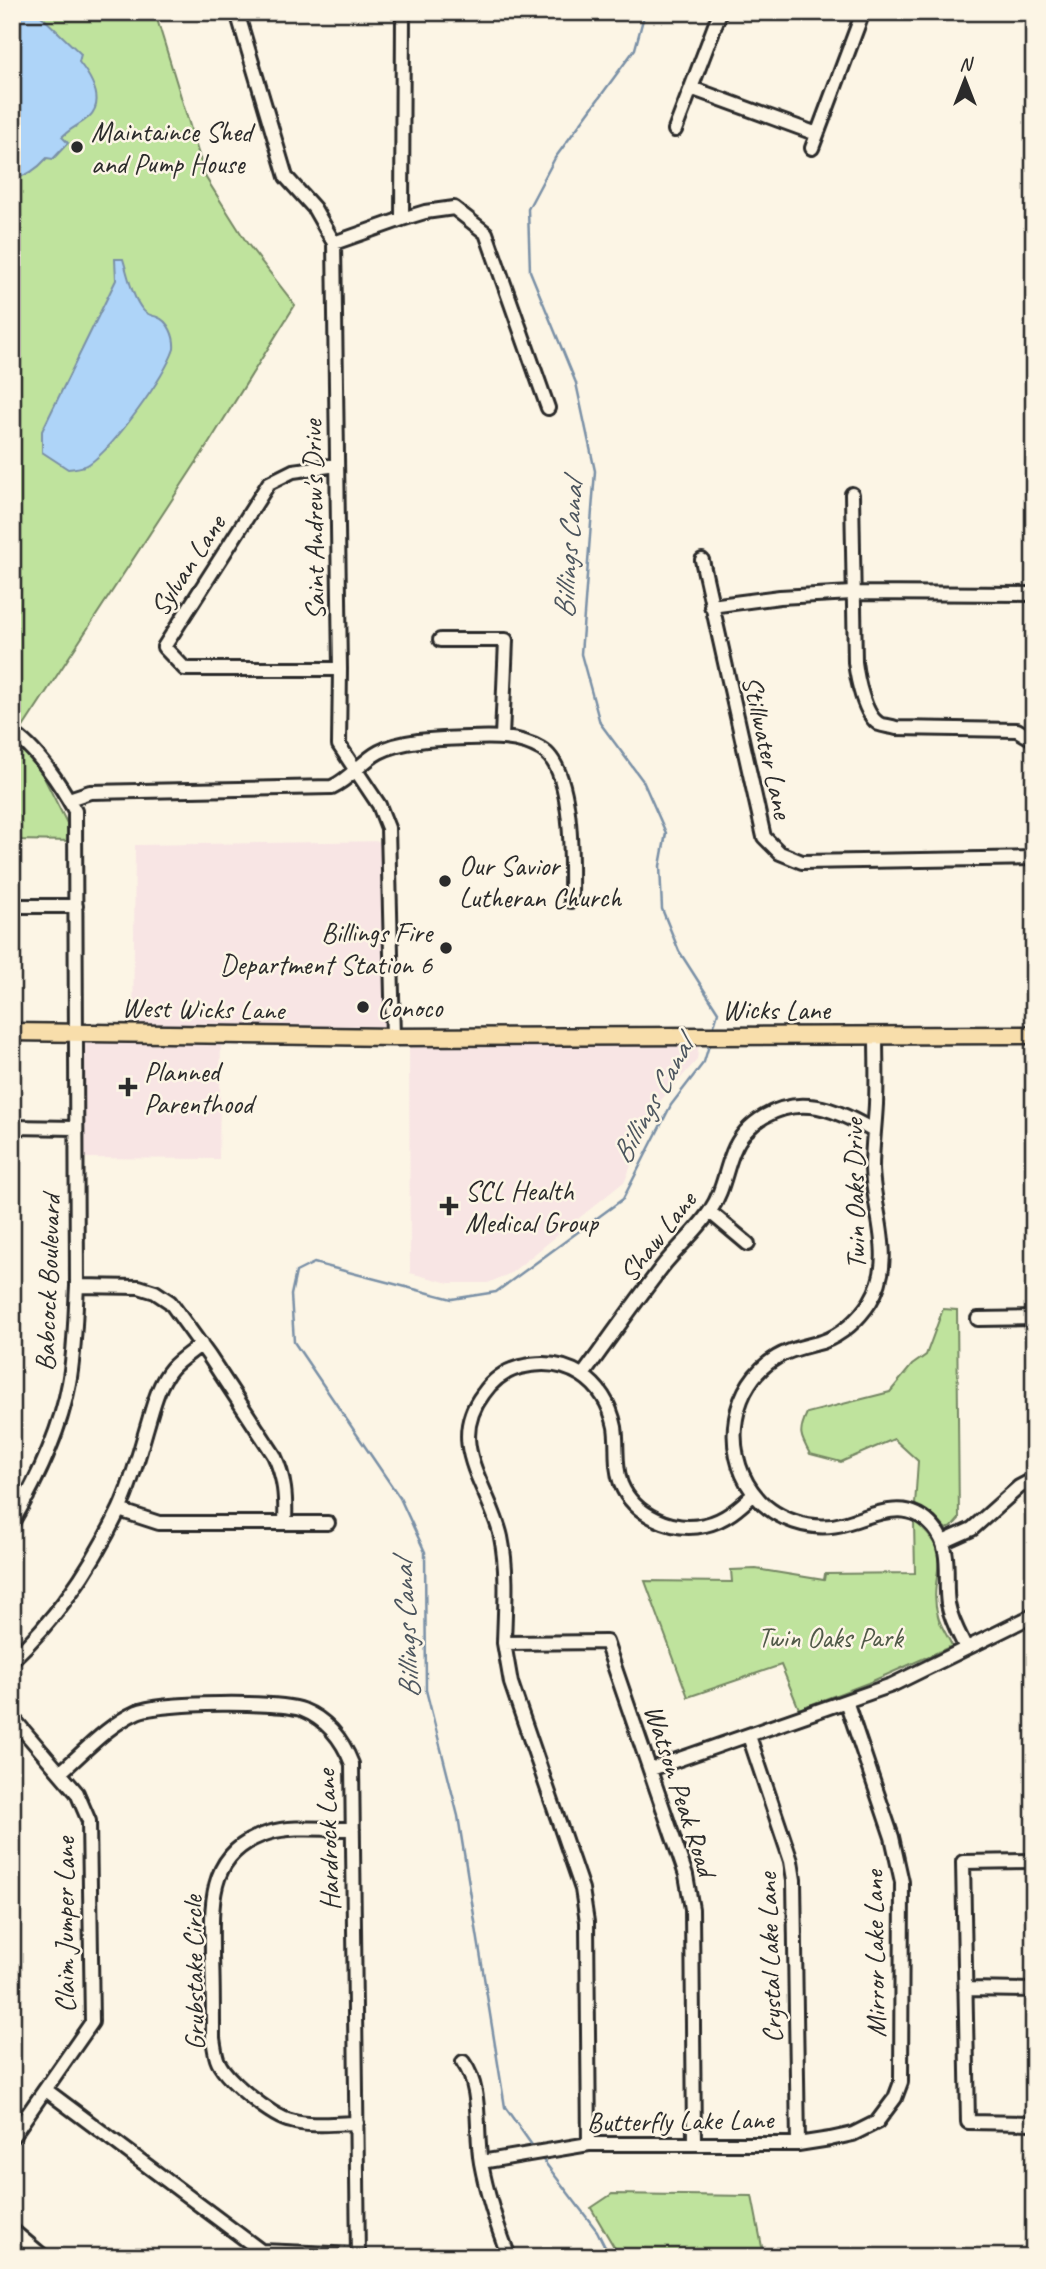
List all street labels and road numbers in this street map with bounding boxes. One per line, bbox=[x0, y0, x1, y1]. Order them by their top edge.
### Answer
street label: Saint Andrew's Drive bbox=[294, 418, 333, 620]
street label: Sylvan Lane bbox=[142, 507, 234, 622]
street label: Stillwater Lane bbox=[734, 672, 801, 824]
street label: West Wicks Lane bbox=[121, 990, 286, 1027]
street label: Wicks Lane bbox=[722, 992, 832, 1027]
street label: Twin Oaks Drive bbox=[836, 1116, 873, 1270]
street label: Shaw Lane bbox=[611, 1182, 705, 1289]
street label: Babcock Boulevard bbox=[27, 1190, 68, 1372]
street label: Watson Peak Road bbox=[636, 1700, 726, 1884]
street label: Hardrock Lane bbox=[307, 1767, 347, 1911]
street label: Claim Jumper Lane bbox=[47, 1835, 82, 2013]
street label: Mirror Lake Lane bbox=[856, 1868, 893, 2038]
street label: Crystal Lake Lane bbox=[749, 1870, 790, 2044]
street label: Grubstake Circle bbox=[175, 1893, 212, 2051]
street label: Butterfly Lake Lane bbox=[587, 2101, 775, 2140]

